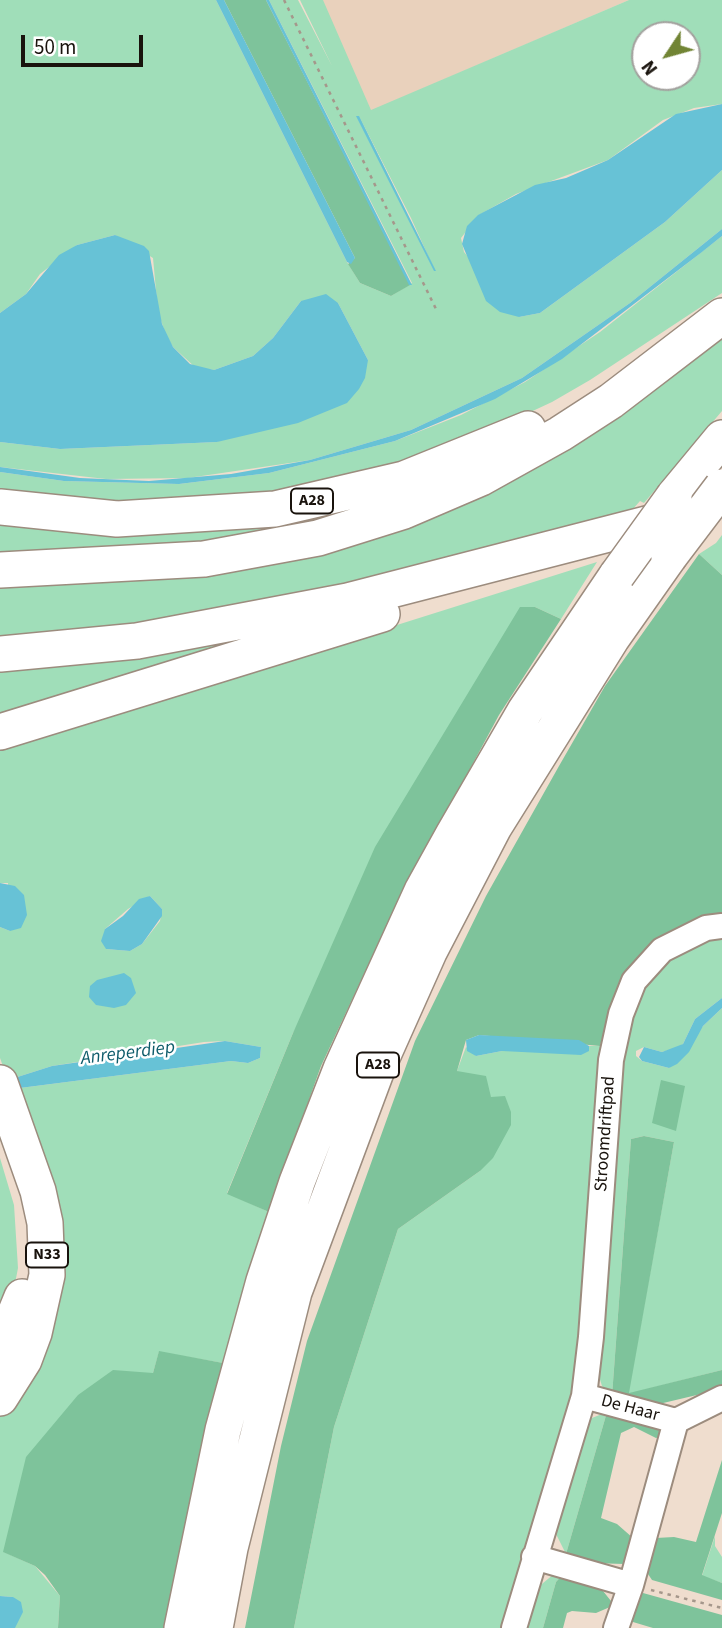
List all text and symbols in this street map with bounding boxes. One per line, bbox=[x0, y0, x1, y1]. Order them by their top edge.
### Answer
scale bar bbox=[24, 21, 147, 65]
north arrow bbox=[631, 21, 701, 91]
text: 50 m bbox=[34, 32, 76, 62]
text: N bbox=[636, 54, 665, 81]
road number: A28 bbox=[291, 488, 333, 514]
water label: Anreperdiep bbox=[80, 1037, 176, 1071]
road number: A28 bbox=[357, 1052, 399, 1078]
street label: Stroomdriftpad bbox=[591, 1075, 621, 1193]
road number: N33 bbox=[26, 1242, 68, 1268]
street label: De Haar bbox=[598, 1391, 662, 1427]

